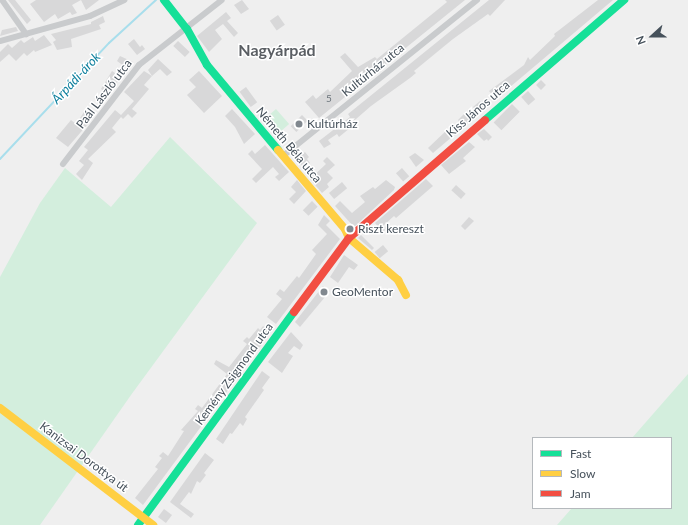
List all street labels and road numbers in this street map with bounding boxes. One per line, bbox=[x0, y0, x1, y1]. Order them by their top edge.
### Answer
street label: Kultúrház utca bbox=[339, 40, 407, 100]
street label: Paál László utca bbox=[73, 57, 135, 131]
street label: Kiss János utca bbox=[443, 77, 513, 141]
street label: Németh Béla utca bbox=[253, 104, 325, 186]
street label: Kemény Zsigmond utca bbox=[192, 320, 276, 428]
street label: Kanizsai Dorottya út bbox=[37, 419, 131, 495]

